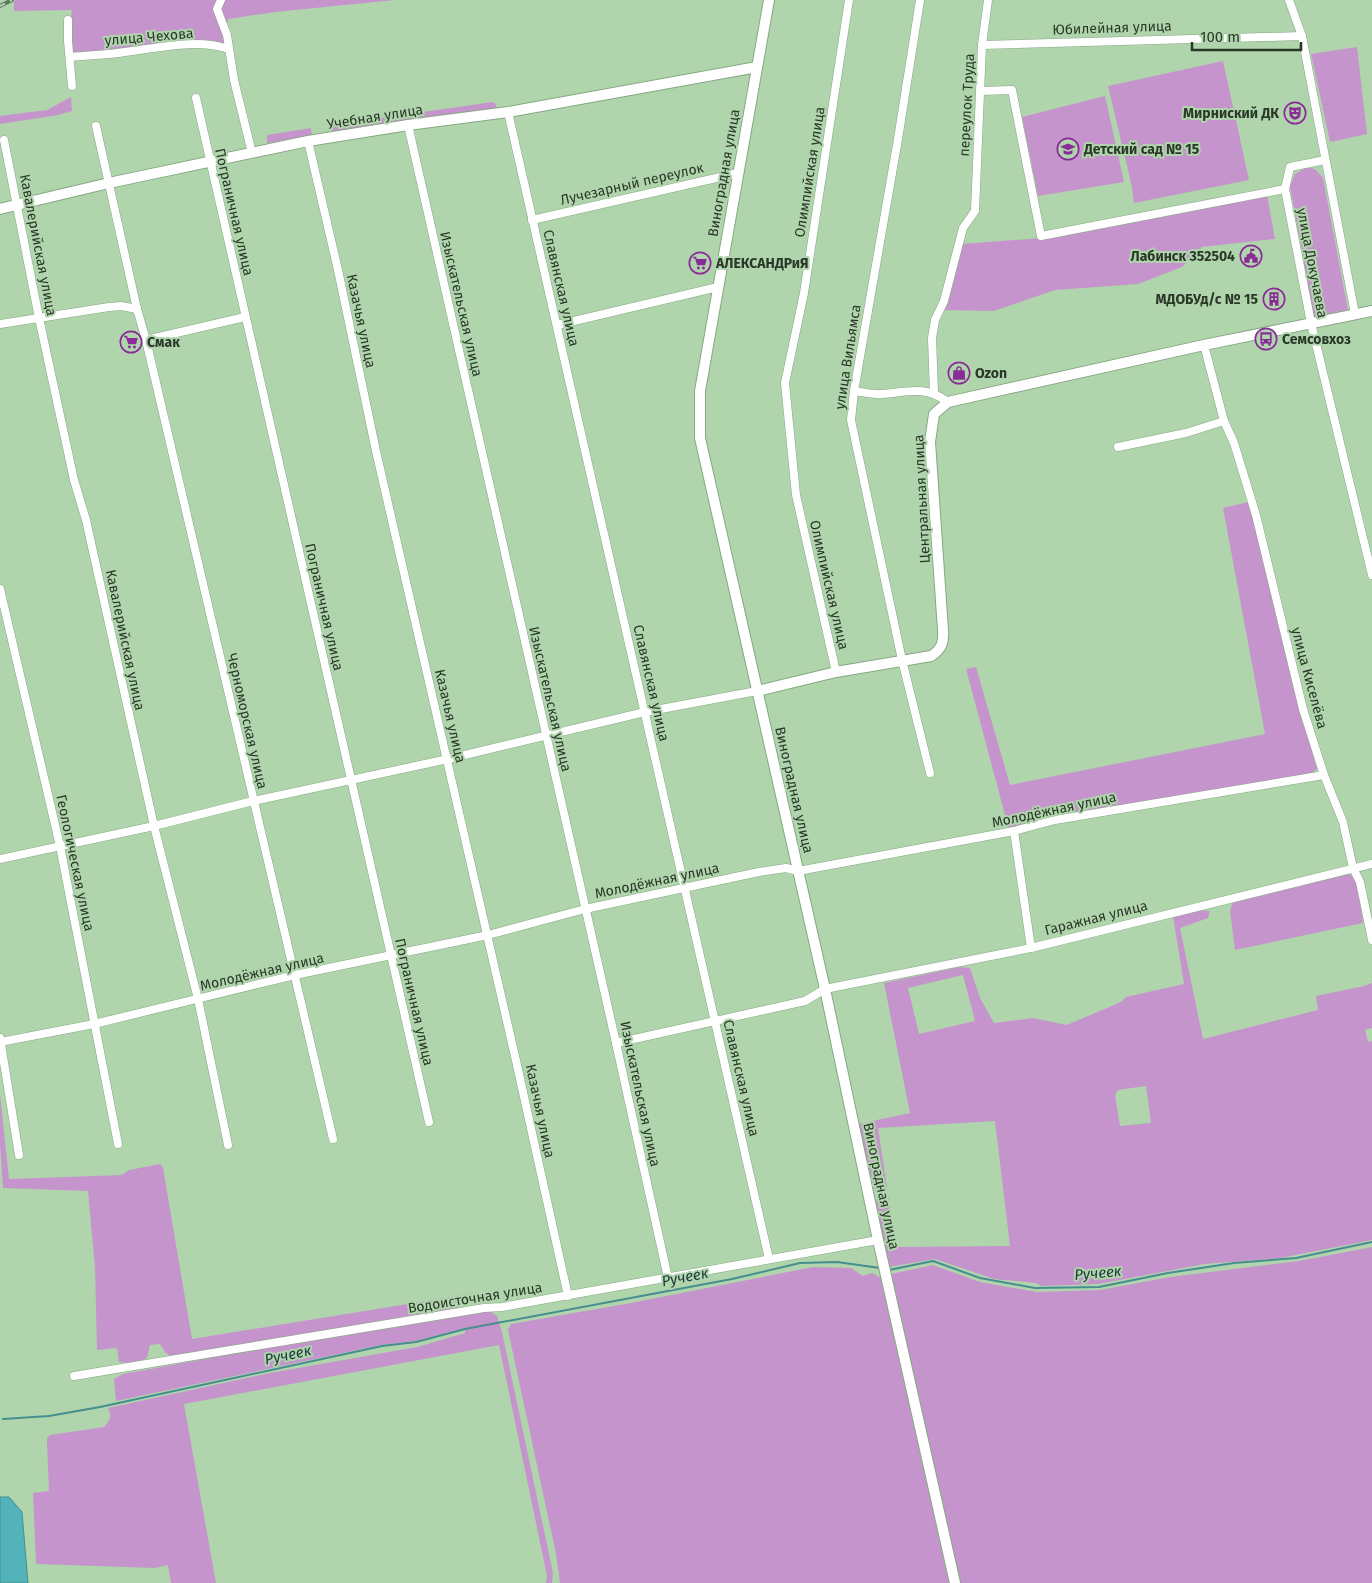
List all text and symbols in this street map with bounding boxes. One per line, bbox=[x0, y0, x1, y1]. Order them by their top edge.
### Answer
street label: Юбилейная улица bbox=[1052, 17, 1172, 39]
scale bar bbox=[1192, 20, 1301, 52]
street label: улица Чехова bbox=[104, 25, 194, 49]
text: 100 m bbox=[1200, 28, 1240, 46]
street label: переулок Труда bbox=[956, 53, 978, 157]
street label: Учебная улица bbox=[326, 101, 424, 133]
theatre icon: Мирниский ДК bbox=[1283, 101, 1307, 125]
street label: Олимпийская улица bbox=[791, 105, 829, 239]
place label: Мирниский ДК bbox=[1183, 105, 1279, 122]
street label: Виноградная улица bbox=[704, 108, 744, 238]
school or university icon: Детский сад № 15 bbox=[1056, 137, 1080, 161]
place label: Детский сад № 15 bbox=[1083, 141, 1200, 158]
street label: Пограничная улица bbox=[211, 147, 257, 277]
street label: Лучезарный переулок bbox=[559, 159, 706, 209]
street label: Кавалерийская улица bbox=[16, 173, 60, 317]
street label: улица Докучаева bbox=[1293, 206, 1331, 320]
street label: Славянская улица bbox=[539, 228, 583, 348]
street label: Изыскательская улица bbox=[436, 230, 486, 378]
public building icon: Лабинск 352504 bbox=[1239, 244, 1263, 268]
place label: Лабинск 352504 bbox=[1131, 248, 1235, 265]
supermarket icon: АЛЕКСАНДРиЯ bbox=[688, 251, 712, 275]
place label: АЛЕКСАНДРиЯ bbox=[715, 255, 809, 272]
street label: Казачья улица bbox=[343, 272, 379, 370]
building icon: МДОБУд/с № 15 bbox=[1262, 287, 1286, 311]
place label: МДОБУд/с № 15 bbox=[1156, 291, 1258, 308]
street label: улица Вильямса bbox=[831, 303, 865, 411]
bus stop icon: Семсовхоз bbox=[1254, 327, 1278, 351]
supermarket icon: Смак bbox=[119, 330, 143, 354]
place label: Семсовхоз bbox=[1282, 331, 1351, 348]
place label: Смак bbox=[147, 334, 180, 351]
shop icon: Ozon bbox=[947, 361, 971, 385]
place label: Ozon bbox=[975, 365, 1007, 382]
street label: Центральная улица bbox=[910, 434, 934, 564]
street label: Олимпийская улица bbox=[806, 519, 852, 651]
street label: Пограничная улица bbox=[301, 542, 347, 672]
street label: Кавалерийская улица bbox=[102, 568, 148, 712]
street label: Славянская улица bbox=[629, 623, 673, 743]
street label: Изыскательская улица bbox=[525, 625, 575, 773]
street label: улица Киселёва bbox=[1287, 625, 1331, 731]
street label: Черноморская улица bbox=[223, 652, 271, 790]
street label: Казачья улица bbox=[431, 668, 469, 764]
street label: Виноградная улица bbox=[771, 725, 817, 855]
street label: Молодёжная улица bbox=[990, 789, 1118, 831]
street label: Геологическая улица bbox=[52, 793, 98, 933]
street label: Молодёжная улица bbox=[593, 860, 721, 902]
street label: Гаражная улица bbox=[1043, 897, 1149, 939]
street label: Пограничная улица bbox=[391, 937, 437, 1067]
street label: Молодёжная улица bbox=[198, 949, 326, 995]
street label: Славянская улица bbox=[719, 1018, 763, 1138]
street label: Изыскательская улица bbox=[616, 1020, 664, 1168]
street label: Казачья улица bbox=[522, 1062, 558, 1160]
street label: Виноградная улица bbox=[859, 1121, 903, 1251]
water label: Ручеек bbox=[1074, 1262, 1122, 1284]
water label: Ручеек bbox=[660, 1264, 710, 1290]
street label: Водоисточная улица bbox=[407, 1279, 543, 1317]
water label: Ручеек bbox=[263, 1341, 313, 1369]

